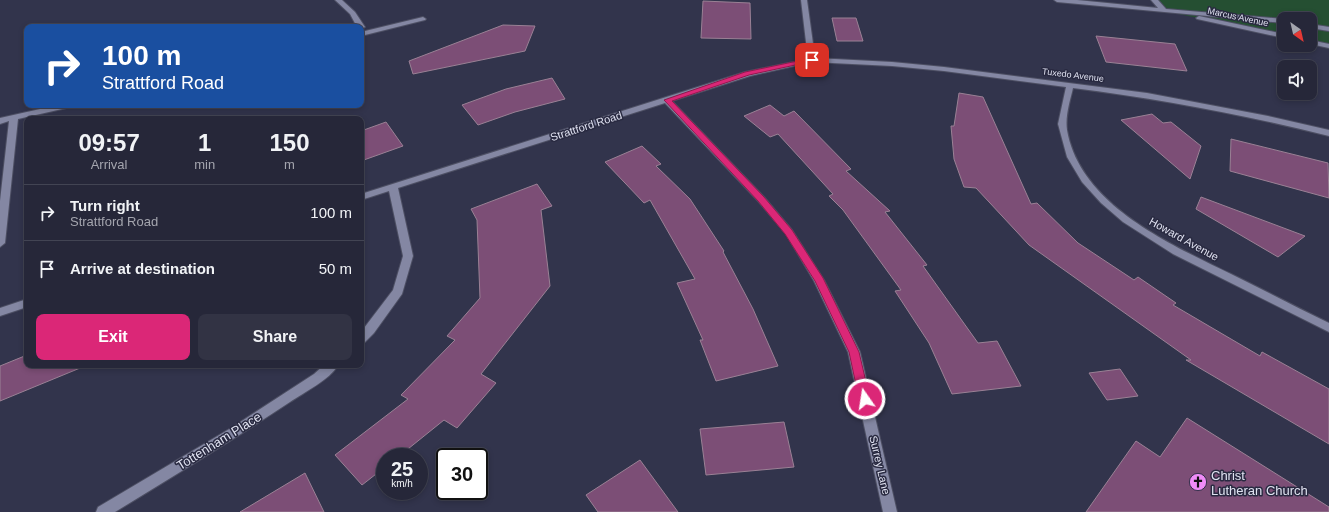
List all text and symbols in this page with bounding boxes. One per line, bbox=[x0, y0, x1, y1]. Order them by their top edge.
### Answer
street label: Marcus Avenue bbox=[1207, 6, 1269, 28]
north arrow bbox=[1277, 12, 1317, 52]
map controls bbox=[1277, 12, 1317, 100]
icon: right bbox=[36, 40, 88, 92]
text: 100 m bbox=[102, 40, 181, 71]
pin bbox=[795, 43, 829, 77]
icon: arrive bbox=[801, 49, 823, 71]
button: sound bbox=[1277, 60, 1317, 100]
street label: Tuxedo Avenue bbox=[1042, 66, 1104, 84]
text: Strattford Road bbox=[102, 73, 224, 93]
street label: Strattford Road bbox=[549, 109, 623, 143]
text: 09:57 bbox=[78, 129, 140, 156]
text: 1 bbox=[198, 129, 211, 156]
text: 150 bbox=[270, 129, 310, 156]
text: Arrival bbox=[91, 157, 128, 172]
text: min bbox=[194, 157, 215, 172]
text: m bbox=[284, 157, 295, 172]
text: Turn right bbox=[70, 197, 140, 214]
icon: right bbox=[36, 202, 58, 224]
text: 100 m bbox=[310, 204, 352, 221]
text: Strattford Road bbox=[70, 214, 158, 229]
street label: Howard Avenue bbox=[1147, 215, 1221, 263]
icon: arrive bbox=[36, 258, 58, 280]
text: Arrive at destination bbox=[70, 260, 215, 277]
text: 50 m bbox=[319, 260, 352, 277]
button: Exit bbox=[36, 314, 190, 360]
button: Share bbox=[198, 314, 352, 360]
position arrow bbox=[844, 378, 886, 420]
street label: Tottenham Place bbox=[174, 409, 264, 473]
street label: Surrey Lane bbox=[867, 434, 893, 496]
speed limit sign: 30 bbox=[436, 448, 488, 500]
text: 25 bbox=[391, 458, 413, 480]
place label: Christ Lutheran Church bbox=[1211, 468, 1308, 498]
church icon: Christ Lutheran Church bbox=[1188, 472, 1208, 492]
text: km/h bbox=[391, 478, 413, 489]

